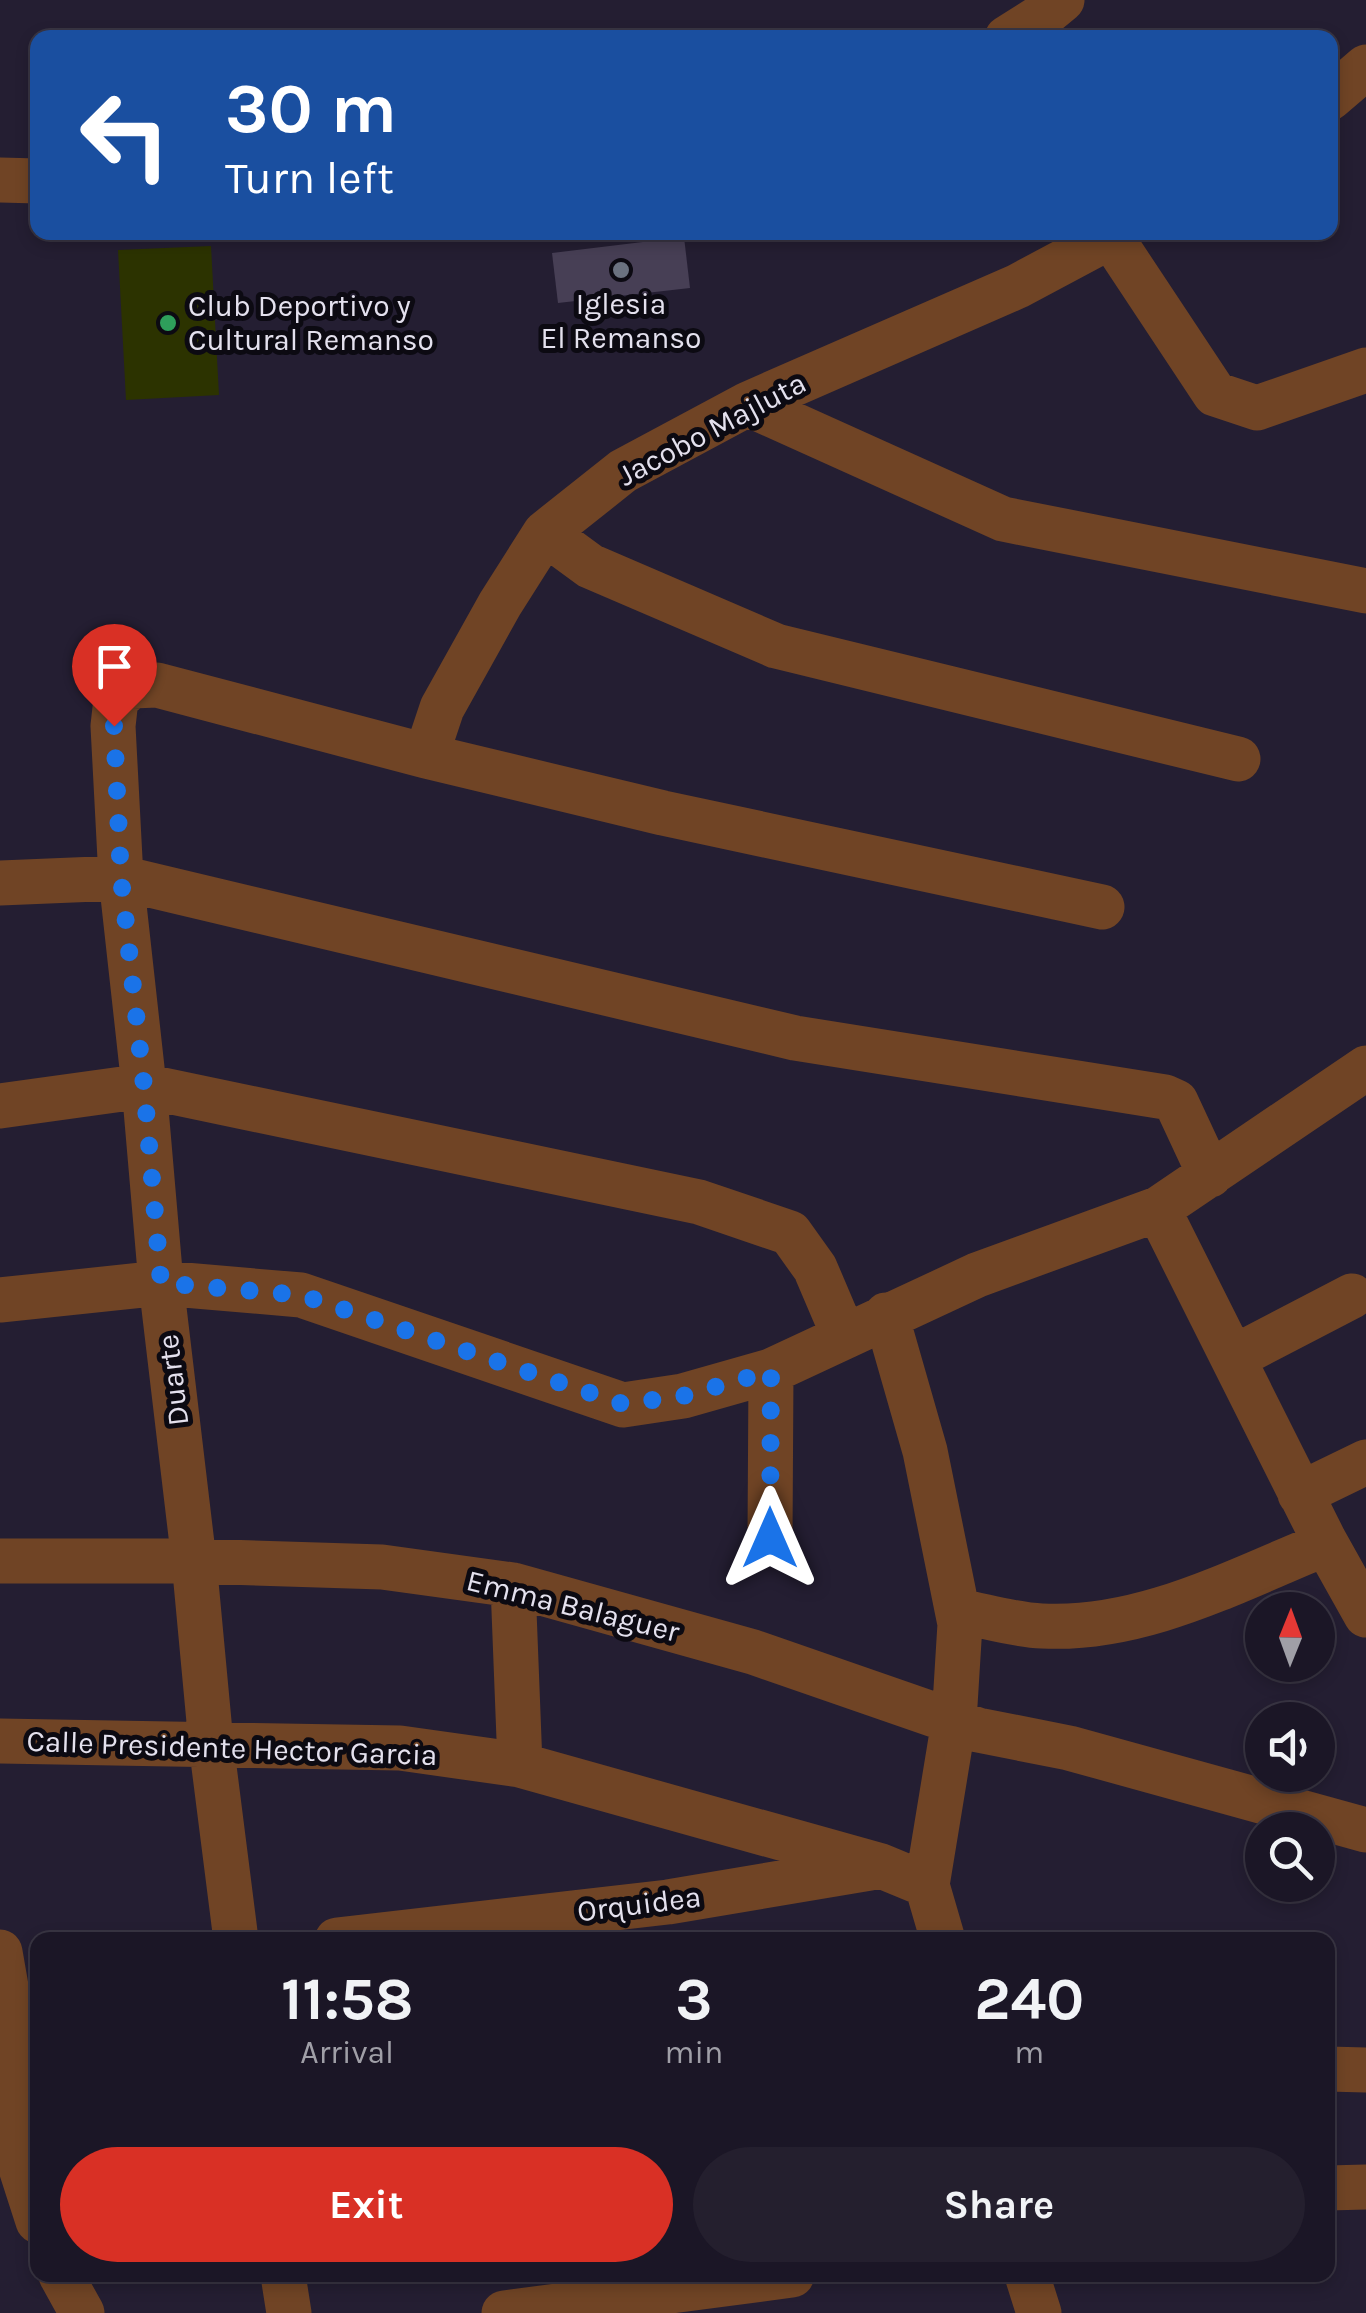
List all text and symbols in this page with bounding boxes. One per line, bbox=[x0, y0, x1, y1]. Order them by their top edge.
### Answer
text: 30 m bbox=[225, 68, 397, 150]
icon: left bbox=[60, 70, 190, 200]
text: Turn left bbox=[225, 152, 394, 204]
marker: Iglesia El Remanso bbox=[610, 259, 632, 281]
place label: Iglesia El Remanso bbox=[540, 286, 702, 356]
place label: Club Deportivo y Cultural Remanso bbox=[188, 288, 434, 358]
marker: Club Deportivo y Cultural Remanso bbox=[157, 312, 179, 334]
street label: Jacobo Majluta bbox=[612, 364, 812, 494]
pin bbox=[72, 624, 157, 727]
icon: arrive bbox=[87, 639, 142, 694]
street label: Duarte bbox=[150, 1332, 196, 1428]
position arrow bbox=[718, 1486, 822, 1590]
street label: Emma Balaguer bbox=[463, 1562, 683, 1650]
north arrow bbox=[1245, 1592, 1335, 1682]
map controls bbox=[1245, 1592, 1335, 1902]
button: sound bbox=[1245, 1702, 1335, 1792]
street label: Calle Presidente Hector Garcia bbox=[26, 1723, 438, 1773]
button: search bbox=[1245, 1812, 1335, 1902]
street label: Orquidea bbox=[575, 1879, 703, 1929]
text: 11:58 bbox=[281, 1964, 414, 2034]
text: 3 bbox=[675, 1964, 713, 2034]
text: 240 bbox=[974, 1964, 1084, 2034]
text: Arrival bbox=[300, 2034, 394, 2071]
text: min bbox=[664, 2034, 723, 2071]
text: m bbox=[1014, 2034, 1044, 2071]
button: Exit bbox=[60, 2147, 673, 2262]
button: Share bbox=[693, 2147, 1305, 2262]

